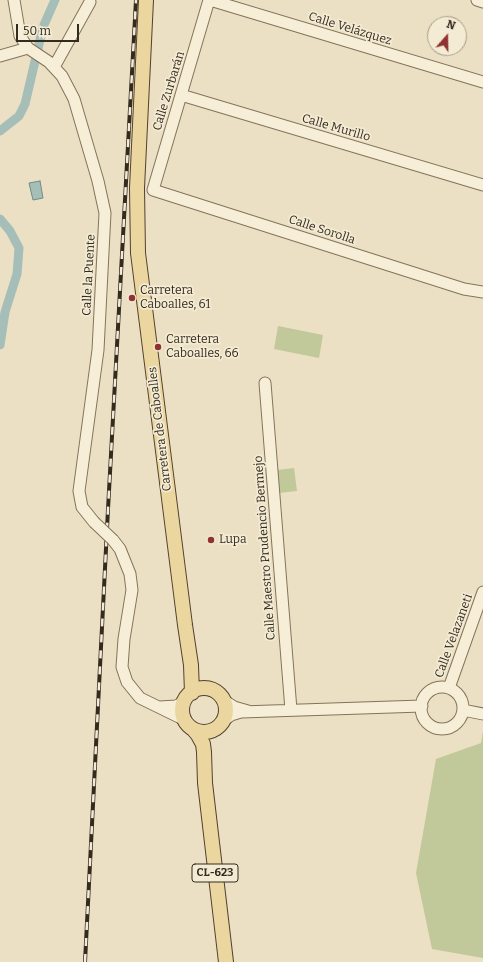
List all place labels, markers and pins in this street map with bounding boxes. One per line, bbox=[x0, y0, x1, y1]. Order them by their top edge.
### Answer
place label: Carretera Caboalles, 61 bbox=[140, 284, 210, 312]
marker: Carretera Caboalles, 61 bbox=[127, 293, 137, 303]
place label: Carretera Caboalles, 66 bbox=[166, 333, 239, 361]
marker: Carretera Caboalles, 66 bbox=[153, 342, 163, 352]
place label: Lupa bbox=[219, 533, 247, 547]
marker: Lupa bbox=[206, 535, 216, 545]

